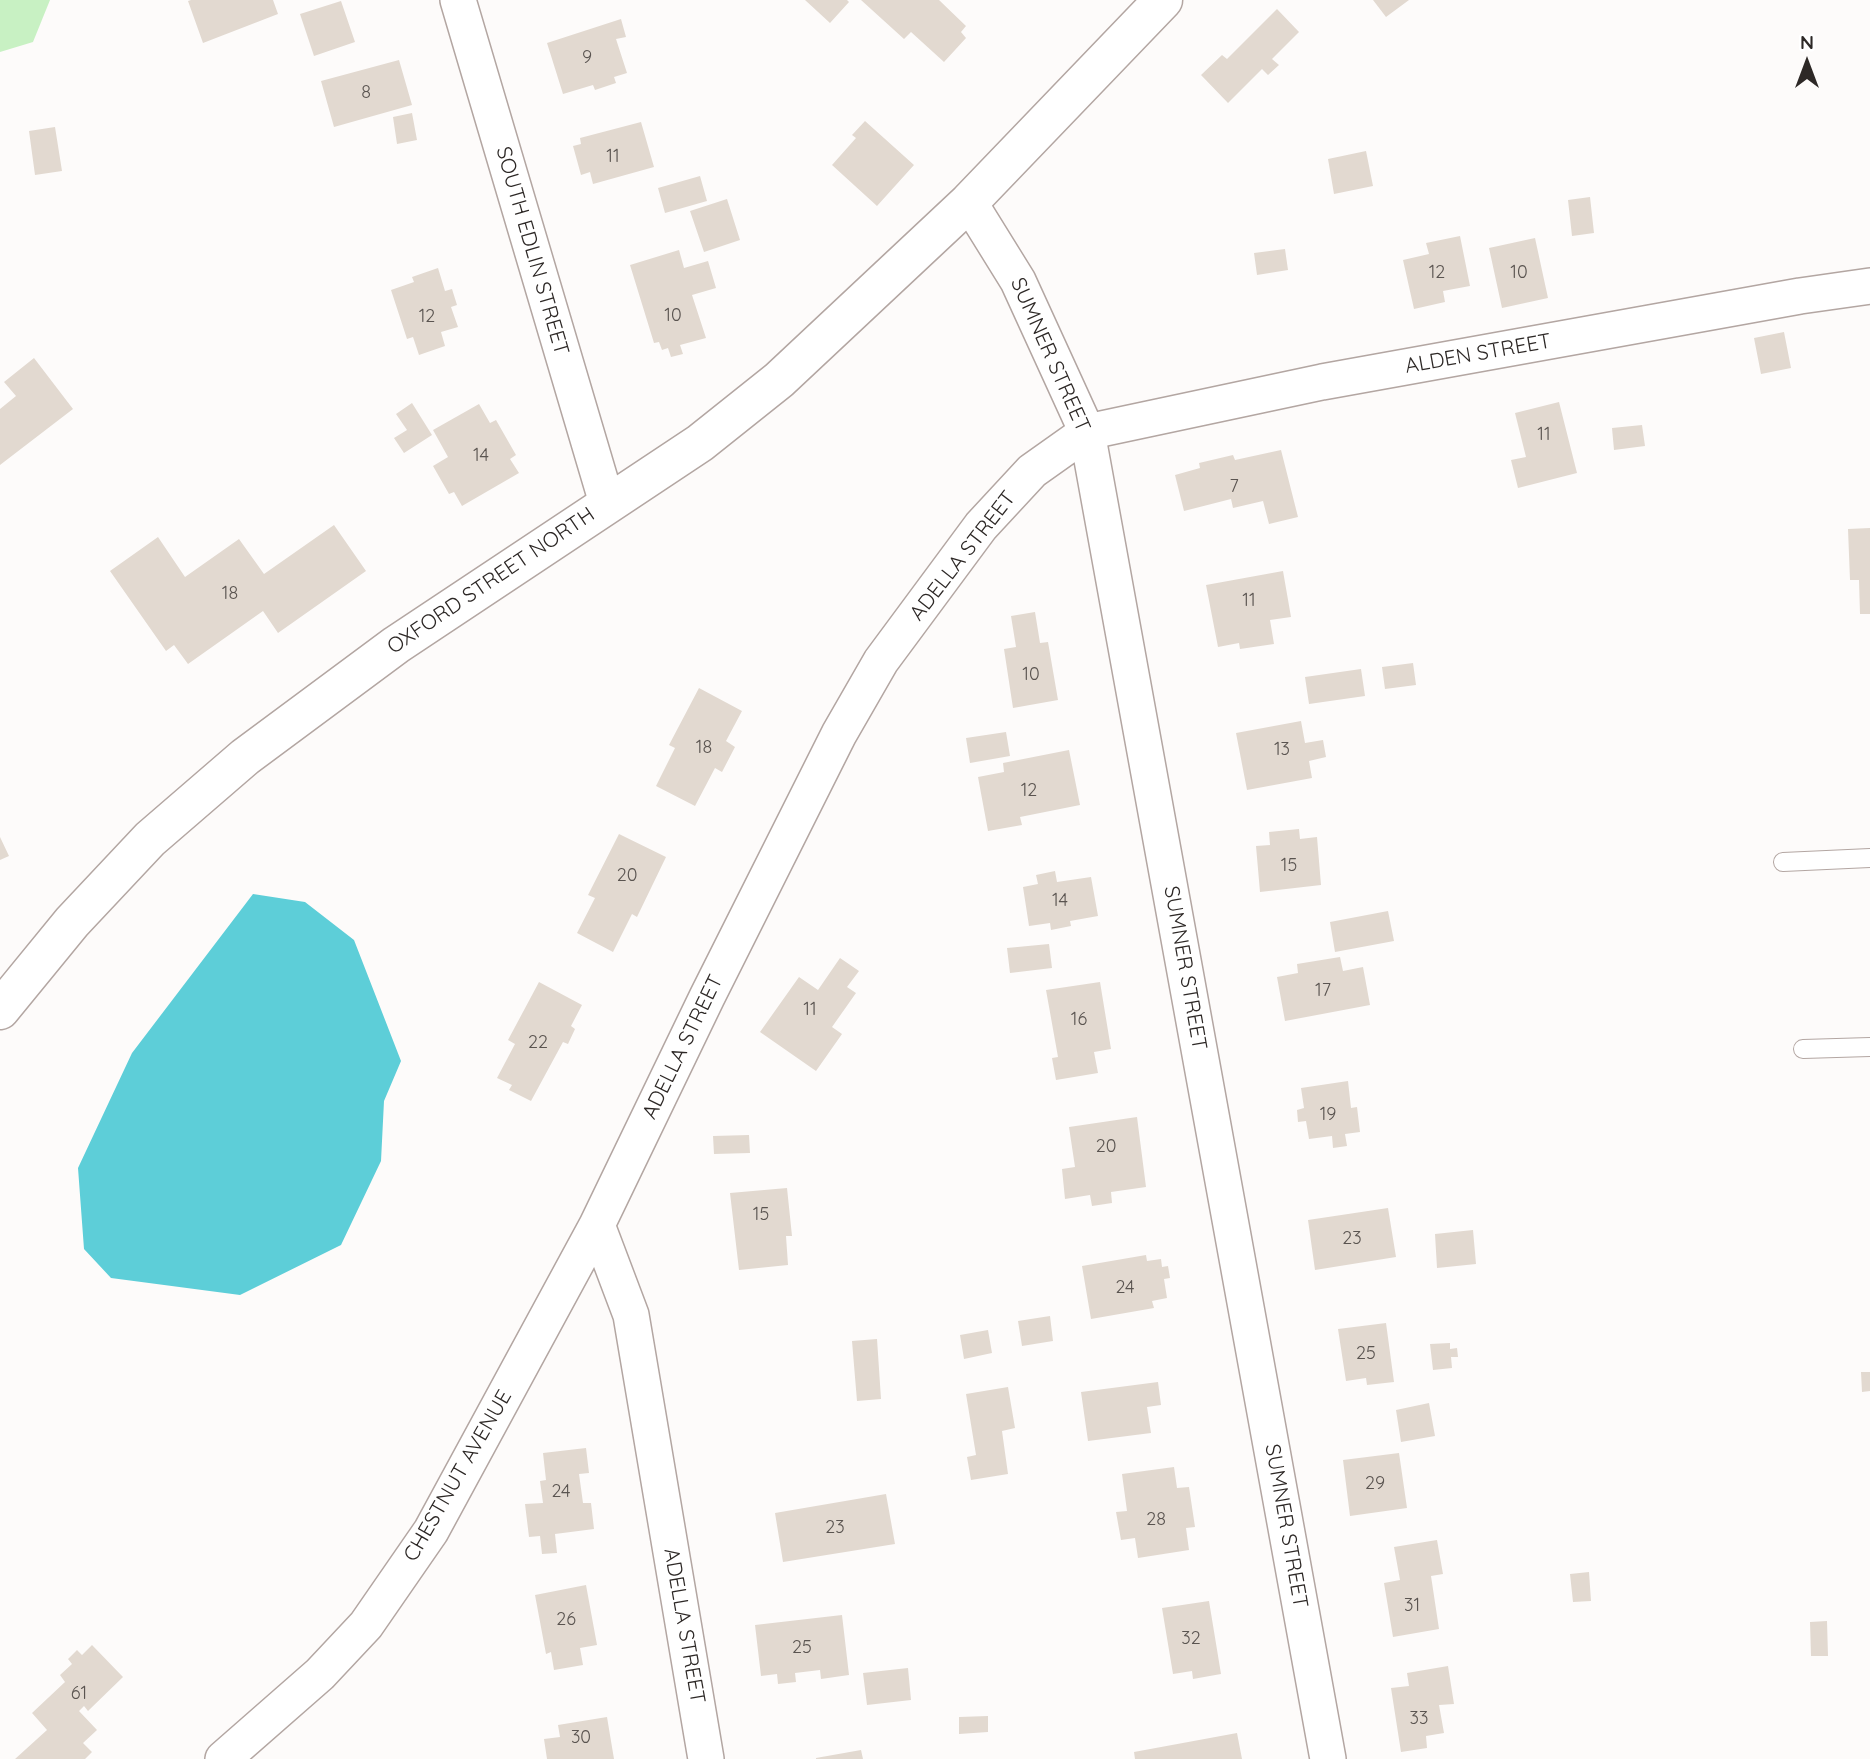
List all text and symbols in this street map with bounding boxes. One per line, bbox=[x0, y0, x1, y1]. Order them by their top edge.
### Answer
north arrow bbox=[1772, 28, 1842, 98]
text: N bbox=[1800, 30, 1814, 54]
house number: 9 bbox=[582, 47, 592, 69]
house number: 8 bbox=[361, 82, 371, 104]
street label: SOUTH EDLIN STREET bbox=[490, 144, 574, 358]
house number: 11 bbox=[606, 146, 620, 168]
house number: 12 bbox=[1429, 262, 1445, 284]
house number: 10 bbox=[1510, 262, 1528, 284]
street label: SUMNER STREET bbox=[1005, 274, 1095, 436]
house number: 10 bbox=[664, 305, 682, 327]
house number: 12 bbox=[419, 306, 435, 328]
street label: ALDEN STREET bbox=[1403, 329, 1553, 379]
house number: 11 bbox=[1537, 424, 1551, 446]
house number: 14 bbox=[473, 445, 489, 467]
house number: 7 bbox=[1229, 476, 1239, 498]
street label: ADELLA STREET bbox=[905, 486, 1021, 626]
street label: OXFORD STREET NORTH bbox=[383, 502, 599, 660]
house number: 18 bbox=[222, 583, 238, 605]
house number: 11 bbox=[1242, 590, 1256, 612]
house number: 10 bbox=[1022, 664, 1040, 686]
house number: 18 bbox=[696, 737, 712, 759]
house number: 13 bbox=[1274, 739, 1290, 761]
house number: 12 bbox=[1021, 780, 1037, 802]
house number: 15 bbox=[1281, 855, 1297, 877]
house number: 20 bbox=[617, 865, 637, 887]
street label: SUMNER STREET bbox=[1158, 884, 1212, 1052]
house number: 14 bbox=[1052, 890, 1068, 912]
street label: ADELLA STREET bbox=[637, 971, 729, 1123]
house number: 17 bbox=[1315, 980, 1331, 1002]
house number: 11 bbox=[803, 999, 817, 1021]
house number: 16 bbox=[1071, 1009, 1087, 1031]
house number: 22 bbox=[528, 1032, 548, 1054]
house number: 19 bbox=[1320, 1104, 1336, 1126]
house number: 20 bbox=[1096, 1136, 1116, 1158]
house number: 15 bbox=[753, 1204, 769, 1226]
house number: 23 bbox=[1342, 1228, 1362, 1250]
house number: 24 bbox=[1115, 1277, 1135, 1299]
house number: 25 bbox=[1356, 1343, 1376, 1365]
street label: CHESTNUT AVENUE bbox=[399, 1386, 517, 1566]
street label: SUMNER STREET bbox=[1259, 1442, 1313, 1610]
house number: 29 bbox=[1365, 1473, 1385, 1495]
house number: 24 bbox=[551, 1481, 571, 1503]
house number: 28 bbox=[1146, 1509, 1166, 1531]
house number: 23 bbox=[825, 1517, 845, 1539]
street label: ADELLA STREET bbox=[658, 1546, 710, 1706]
house number: 31 bbox=[1404, 1595, 1420, 1617]
house number: 26 bbox=[556, 1609, 576, 1631]
house number: 32 bbox=[1181, 1628, 1201, 1650]
house number: 25 bbox=[792, 1637, 812, 1659]
house number: 61 bbox=[71, 1683, 87, 1705]
house number: 33 bbox=[1410, 1708, 1428, 1730]
house number: 30 bbox=[571, 1727, 591, 1749]

